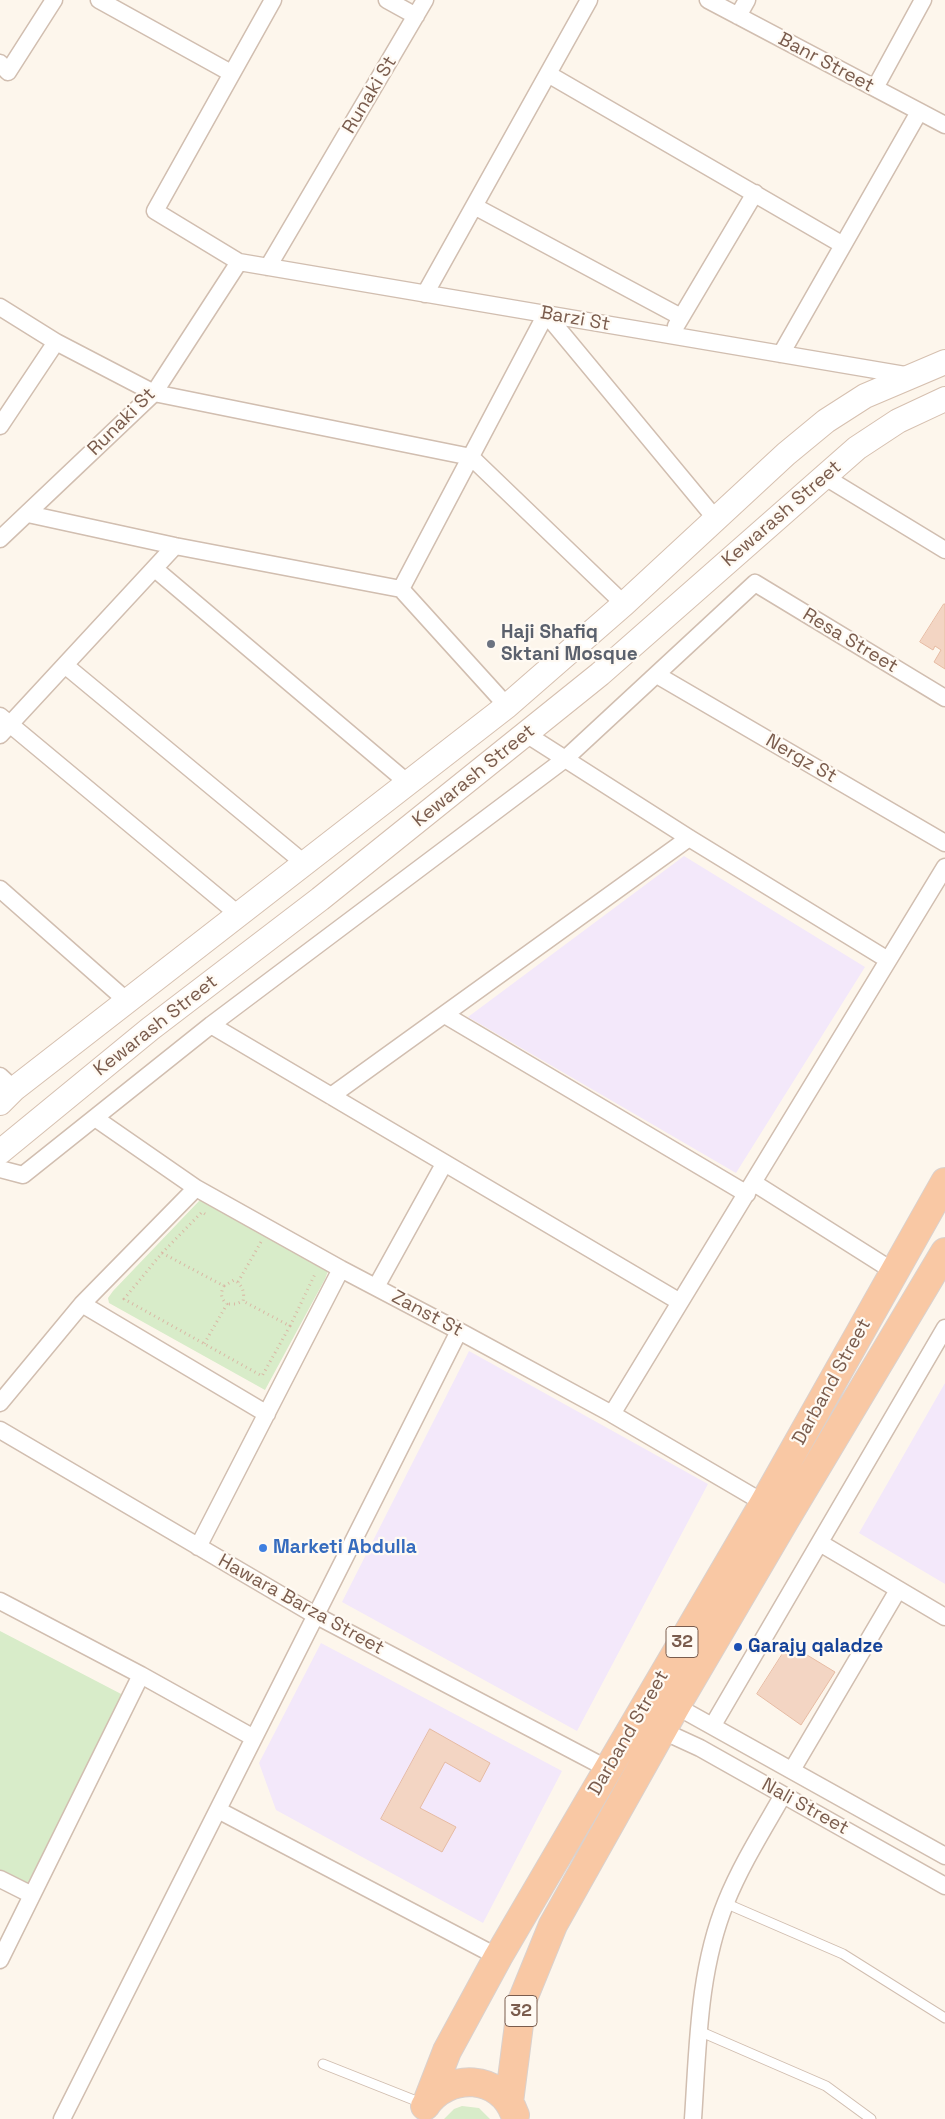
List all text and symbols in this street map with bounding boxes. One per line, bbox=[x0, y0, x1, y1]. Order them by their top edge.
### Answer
street label: Banr Street bbox=[774, 28, 878, 98]
street label: Runaki St bbox=[338, 52, 402, 138]
street label: Barzi St bbox=[538, 302, 612, 336]
street label: Runaki St bbox=[83, 383, 161, 461]
street label: Kewarash Street bbox=[718, 456, 846, 572]
street label: Resa Street bbox=[798, 604, 902, 678]
place label: Haji Shafiq Sktani Mosque bbox=[501, 622, 638, 666]
marker: Haji Shafiq Sktani Mosque bbox=[485, 638, 497, 650]
street label: Kewarash Street bbox=[408, 720, 540, 832]
street label: Nergz St bbox=[762, 730, 840, 788]
street label: Kewarash Street bbox=[90, 971, 222, 1081]
street label: Zanst St bbox=[388, 1286, 466, 1342]
street label: Darband Street bbox=[788, 1315, 876, 1449]
place label: Marketi Abdulla bbox=[273, 1537, 417, 1559]
marker: Marketi Abdulla bbox=[257, 1542, 269, 1554]
street label: Hawara Barza Street bbox=[214, 1550, 388, 1660]
road number: 32 bbox=[666, 1626, 698, 1658]
place label: Garajy qaladze bbox=[748, 1636, 883, 1658]
marker: Garajy qaladze bbox=[732, 1641, 744, 1653]
street label: Darband Street bbox=[584, 1666, 674, 1800]
street label: Nali Street bbox=[758, 1774, 852, 1840]
road number: 32 bbox=[505, 1995, 537, 2026]

